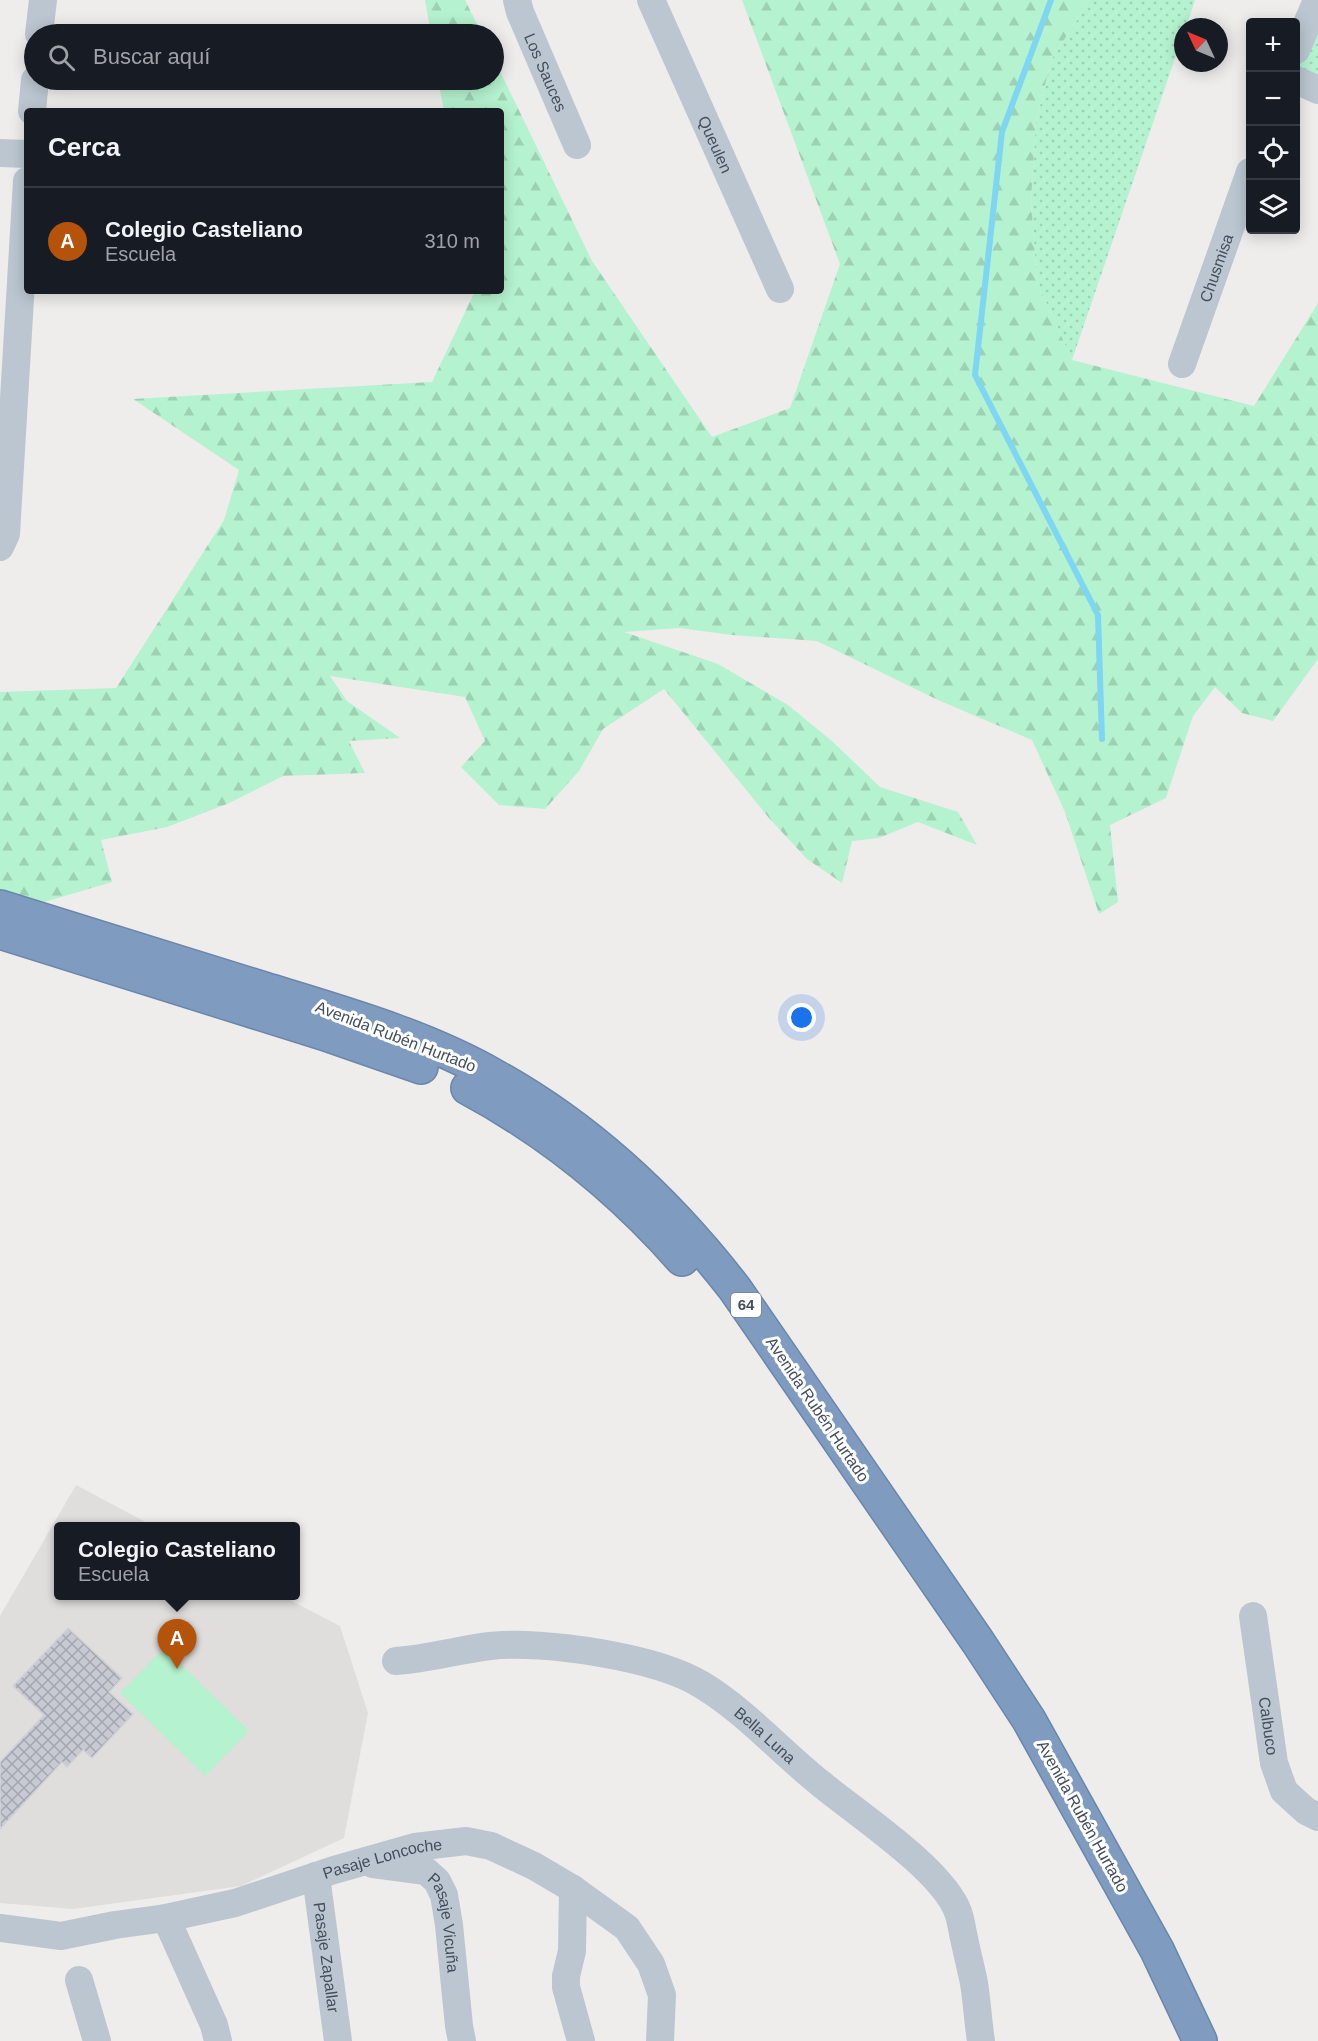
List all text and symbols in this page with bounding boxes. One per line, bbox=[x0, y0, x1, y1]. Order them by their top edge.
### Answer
north arrow bbox=[1174, 18, 1228, 72]
map controls bbox=[1246, 18, 1300, 234]
button: + bbox=[1246, 18, 1300, 72]
search box bbox=[24, 24, 504, 90]
street label: Los Sauces bbox=[521, 31, 570, 114]
icon: search bbox=[45, 41, 78, 74]
text: Buscar aquí bbox=[93, 44, 210, 69]
button: − bbox=[1246, 72, 1300, 126]
street label: Queulen bbox=[695, 113, 735, 176]
button: locate bbox=[1246, 126, 1300, 180]
text: Cerca bbox=[48, 132, 120, 162]
button: layers bbox=[1246, 180, 1300, 234]
text: Colegio Casteliano bbox=[105, 217, 303, 242]
text: A bbox=[60, 230, 75, 252]
text: 310 m bbox=[424, 230, 480, 252]
street label: Chusmisa bbox=[1197, 232, 1236, 304]
text: Escuela bbox=[105, 243, 176, 265]
street label: Avenida Rubén Hurtado bbox=[313, 998, 479, 1075]
your location bbox=[787, 1003, 816, 1032]
road number: 64 bbox=[731, 1293, 761, 1317]
street label: Avenida Rubén Hurtado bbox=[763, 1334, 872, 1485]
popup bbox=[54, 1522, 300, 1600]
text: Colegio Casteliano bbox=[78, 1537, 276, 1562]
text: Escuela bbox=[78, 1563, 149, 1585]
pin: A bbox=[158, 1620, 196, 1669]
street label: Calbuco bbox=[1256, 1696, 1281, 1756]
street label: Bella Luna bbox=[731, 1704, 799, 1767]
street label: Avenida Rubén Hurtado bbox=[1034, 1738, 1131, 1895]
street label: Pasaje Loncoche bbox=[321, 1836, 443, 1882]
street label: Pasaje Vicuña bbox=[425, 1869, 462, 1973]
street label: Pasaje Zapallar bbox=[311, 1901, 342, 2014]

